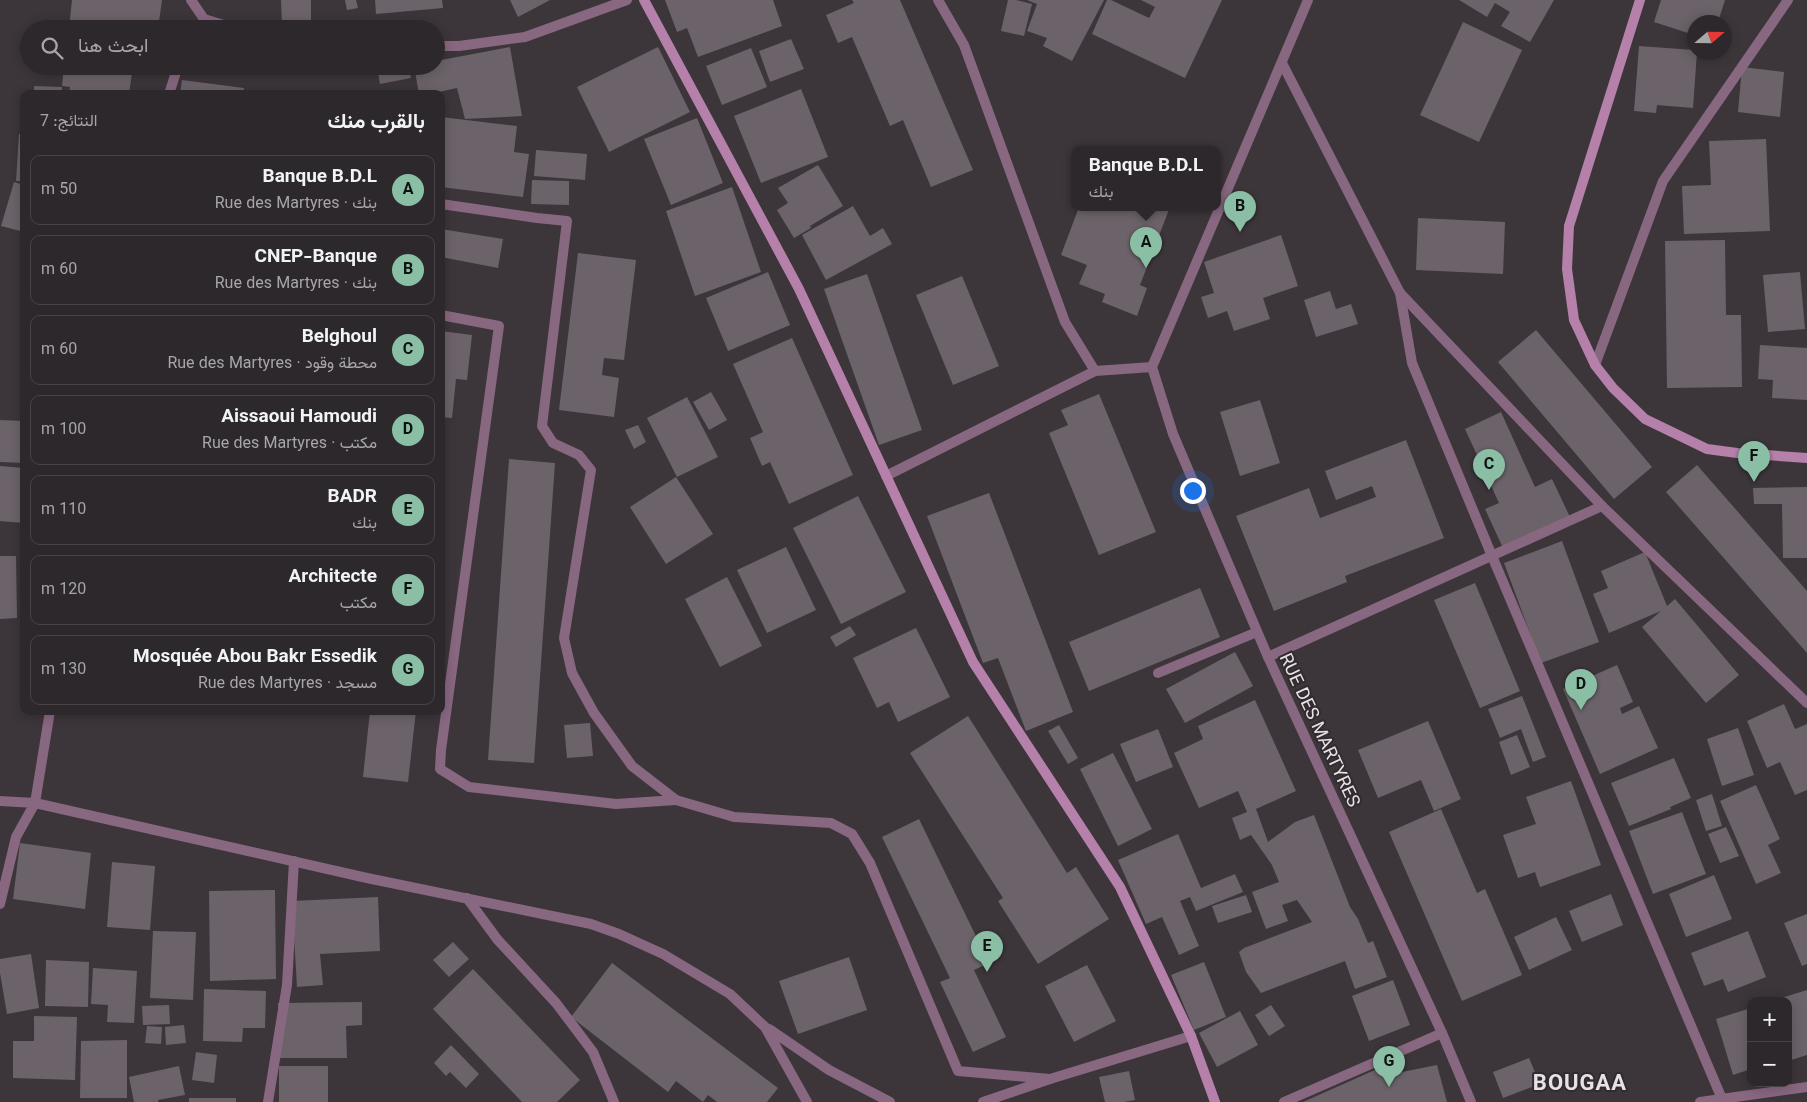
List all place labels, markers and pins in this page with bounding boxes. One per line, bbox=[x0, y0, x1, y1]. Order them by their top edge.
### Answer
pin: B bbox=[1224, 191, 1256, 232]
pin: A bbox=[1130, 227, 1162, 268]
pin: F bbox=[1738, 441, 1770, 482]
pin: C bbox=[1473, 449, 1505, 490]
pin: D bbox=[1565, 669, 1597, 710]
pin: E bbox=[971, 931, 1003, 972]
pin: G bbox=[1373, 1046, 1405, 1087]

